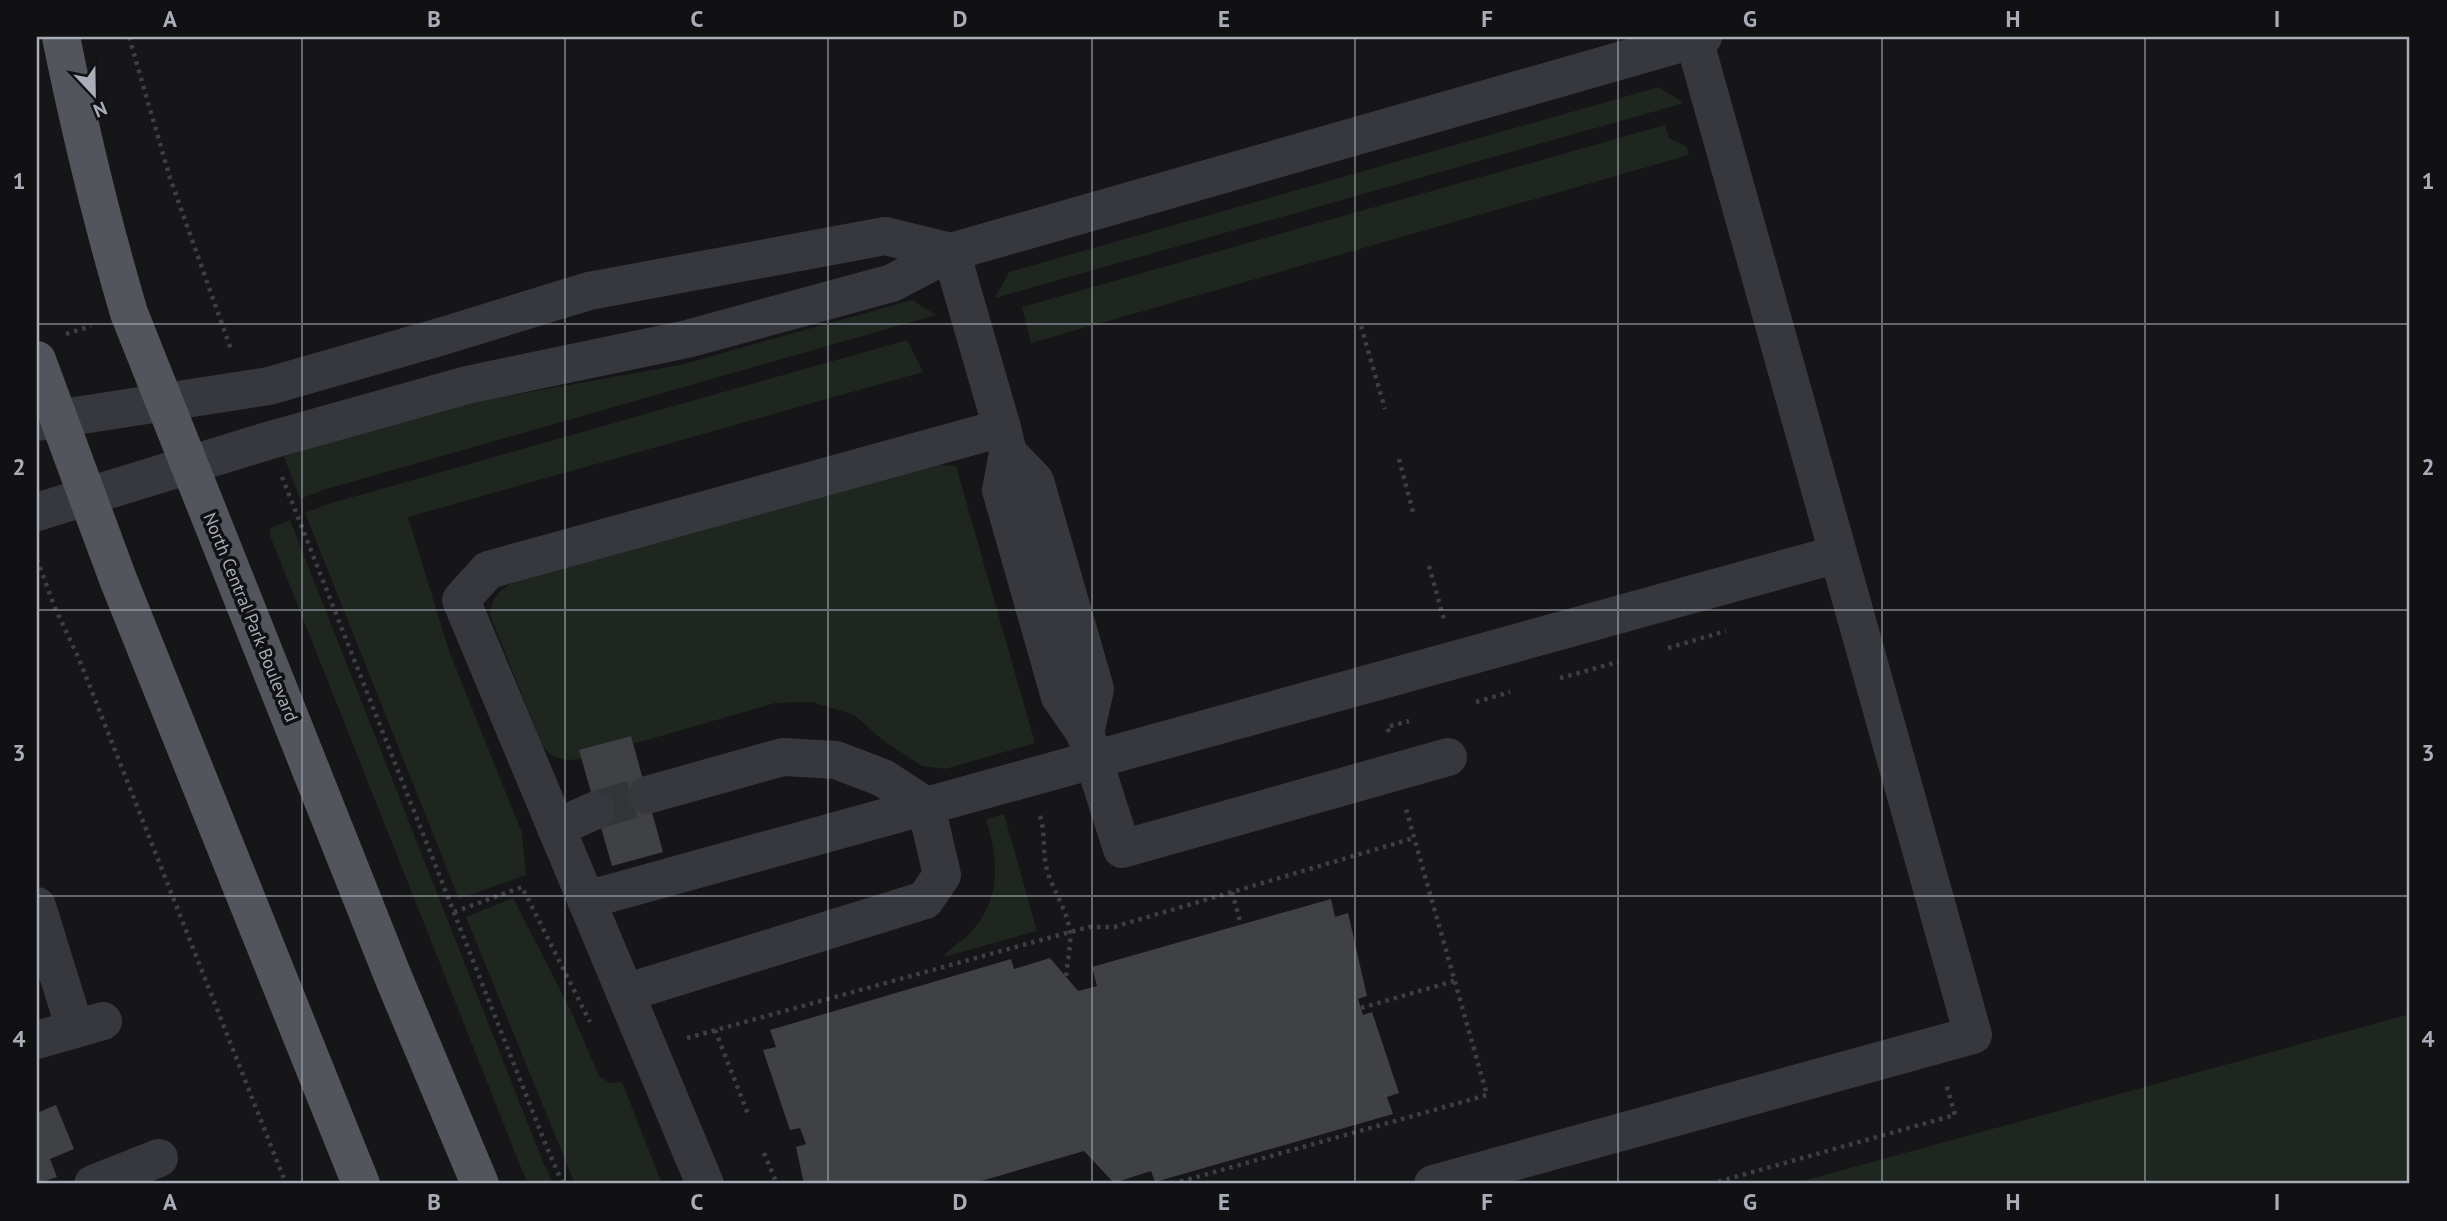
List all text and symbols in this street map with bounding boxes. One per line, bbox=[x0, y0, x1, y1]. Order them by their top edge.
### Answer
text: A bbox=[163, 4, 177, 33]
text: B bbox=[427, 4, 441, 33]
text: C bbox=[691, 4, 704, 33]
text: D bbox=[953, 4, 967, 33]
text: E bbox=[1218, 4, 1230, 33]
text: F bbox=[1481, 4, 1493, 33]
text: G bbox=[1743, 4, 1757, 33]
text: H bbox=[2006, 4, 2020, 33]
text: I bbox=[2274, 4, 2280, 33]
north arrow bbox=[60, 60, 130, 130]
text: N bbox=[90, 96, 111, 123]
text: 1 bbox=[12, 166, 26, 195]
text: 1 bbox=[2421, 166, 2435, 195]
text: 2 bbox=[12, 452, 26, 481]
text: 2 bbox=[2421, 452, 2435, 481]
street label: North Central Park Boulevard bbox=[198, 509, 304, 725]
text: 3 bbox=[12, 738, 26, 767]
text: 3 bbox=[2421, 738, 2435, 767]
text: 4 bbox=[12, 1024, 26, 1053]
text: 4 bbox=[2421, 1024, 2435, 1053]
text: A bbox=[163, 1187, 177, 1216]
text: B bbox=[427, 1187, 441, 1216]
text: C bbox=[691, 1187, 704, 1216]
text: D bbox=[953, 1187, 967, 1216]
text: E bbox=[1218, 1187, 1230, 1216]
text: F bbox=[1481, 1187, 1493, 1216]
text: G bbox=[1743, 1187, 1757, 1216]
text: H bbox=[2006, 1187, 2020, 1216]
text: I bbox=[2274, 1187, 2280, 1216]

